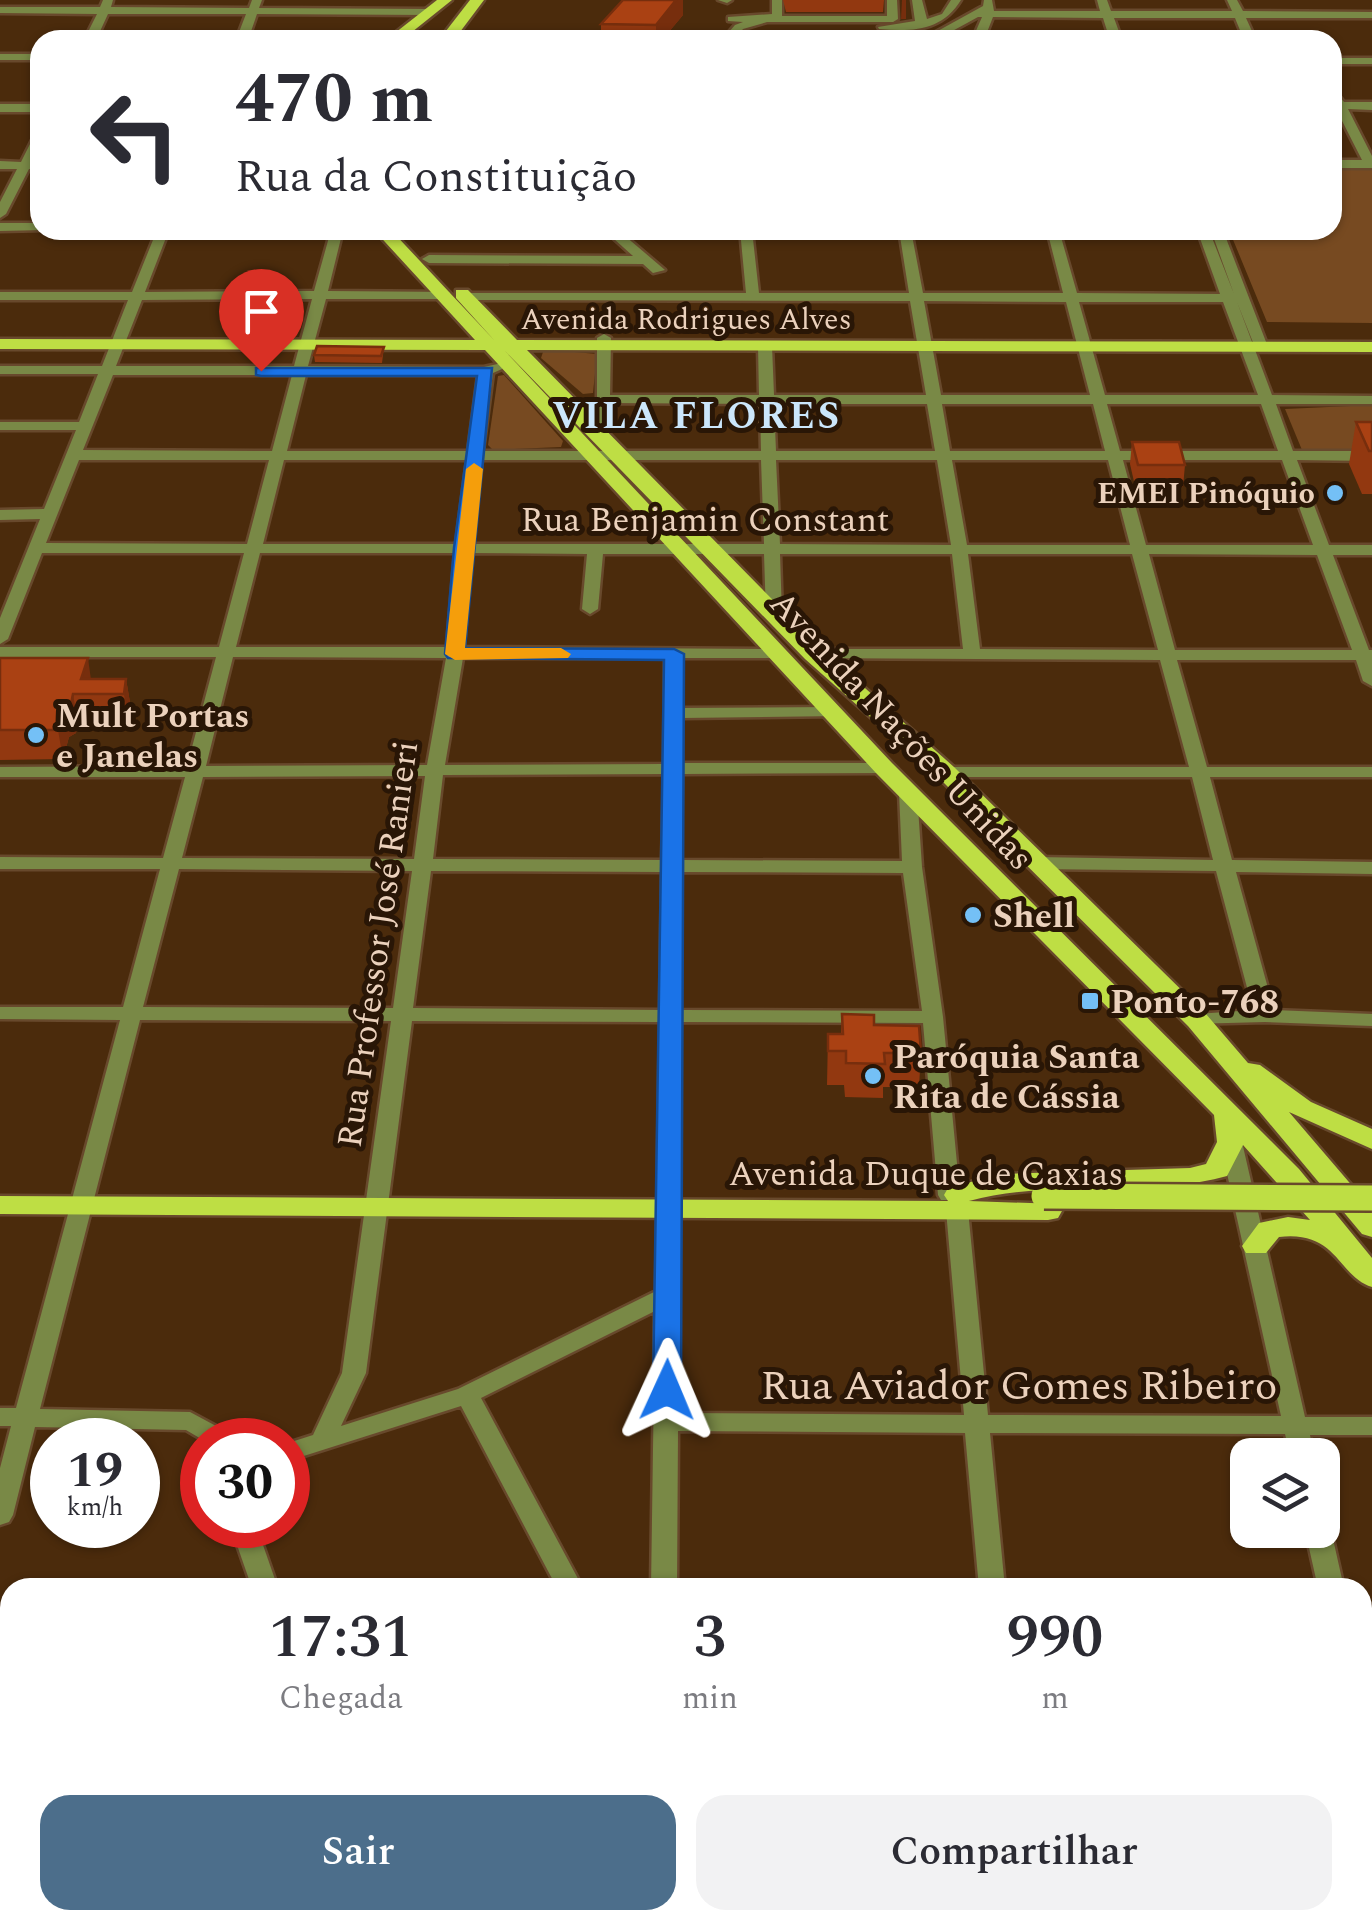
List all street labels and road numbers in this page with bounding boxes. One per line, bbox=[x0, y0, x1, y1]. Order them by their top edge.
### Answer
street label: Avenida Rodrigues Alves bbox=[520, 297, 852, 343]
street label: Rua Benjamin Constant bbox=[521, 494, 889, 547]
street label: Avenida Nações Unidas bbox=[756, 579, 1045, 883]
street label: Rua Professor José Ranieri bbox=[324, 738, 433, 1151]
street label: Avenida Duque de Caxias bbox=[729, 1148, 1123, 1201]
street label: Rua Aviador Gomes Ribeiro bbox=[761, 1355, 1277, 1418]

